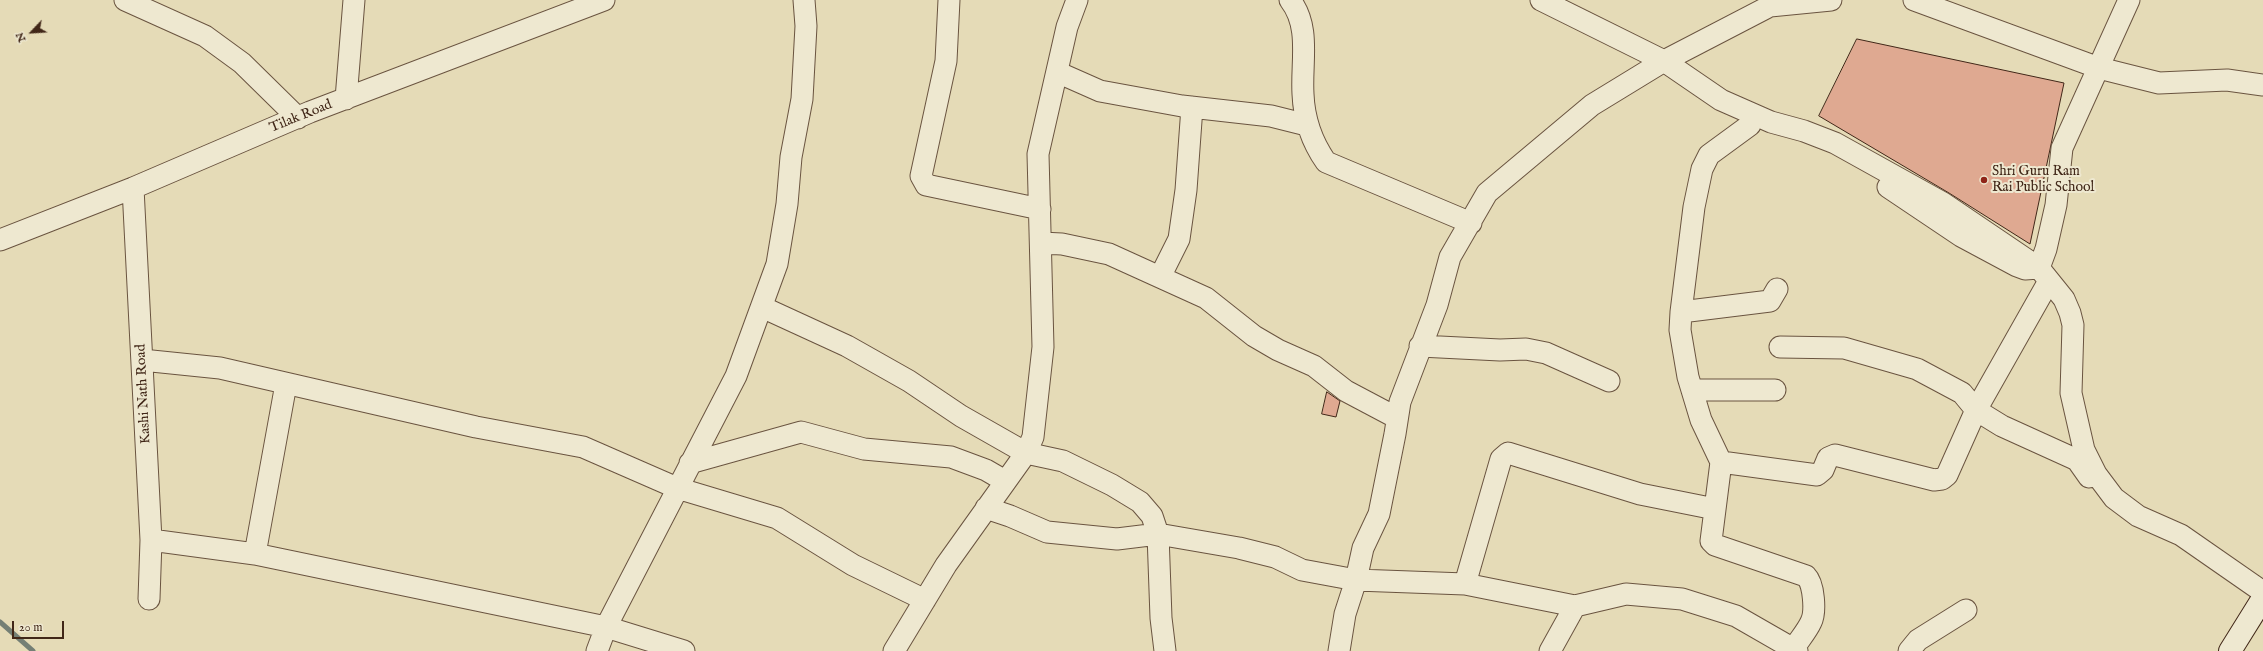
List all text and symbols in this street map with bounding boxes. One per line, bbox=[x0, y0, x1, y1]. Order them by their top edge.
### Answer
north arrow bbox=[12, 12, 52, 52]
text: N bbox=[13, 30, 29, 44]
street label: Tilak Road bbox=[267, 97, 335, 137]
place label: Shri Guru Ram Rai Public School bbox=[1992, 164, 2094, 196]
marker: Shri Guru Ram Rai Public School bbox=[1979, 175, 1989, 185]
street label: Kashi Nath Road bbox=[133, 344, 155, 444]
scale bar bbox=[14, 613, 66, 639]
text: 20 m bbox=[19, 620, 42, 635]

